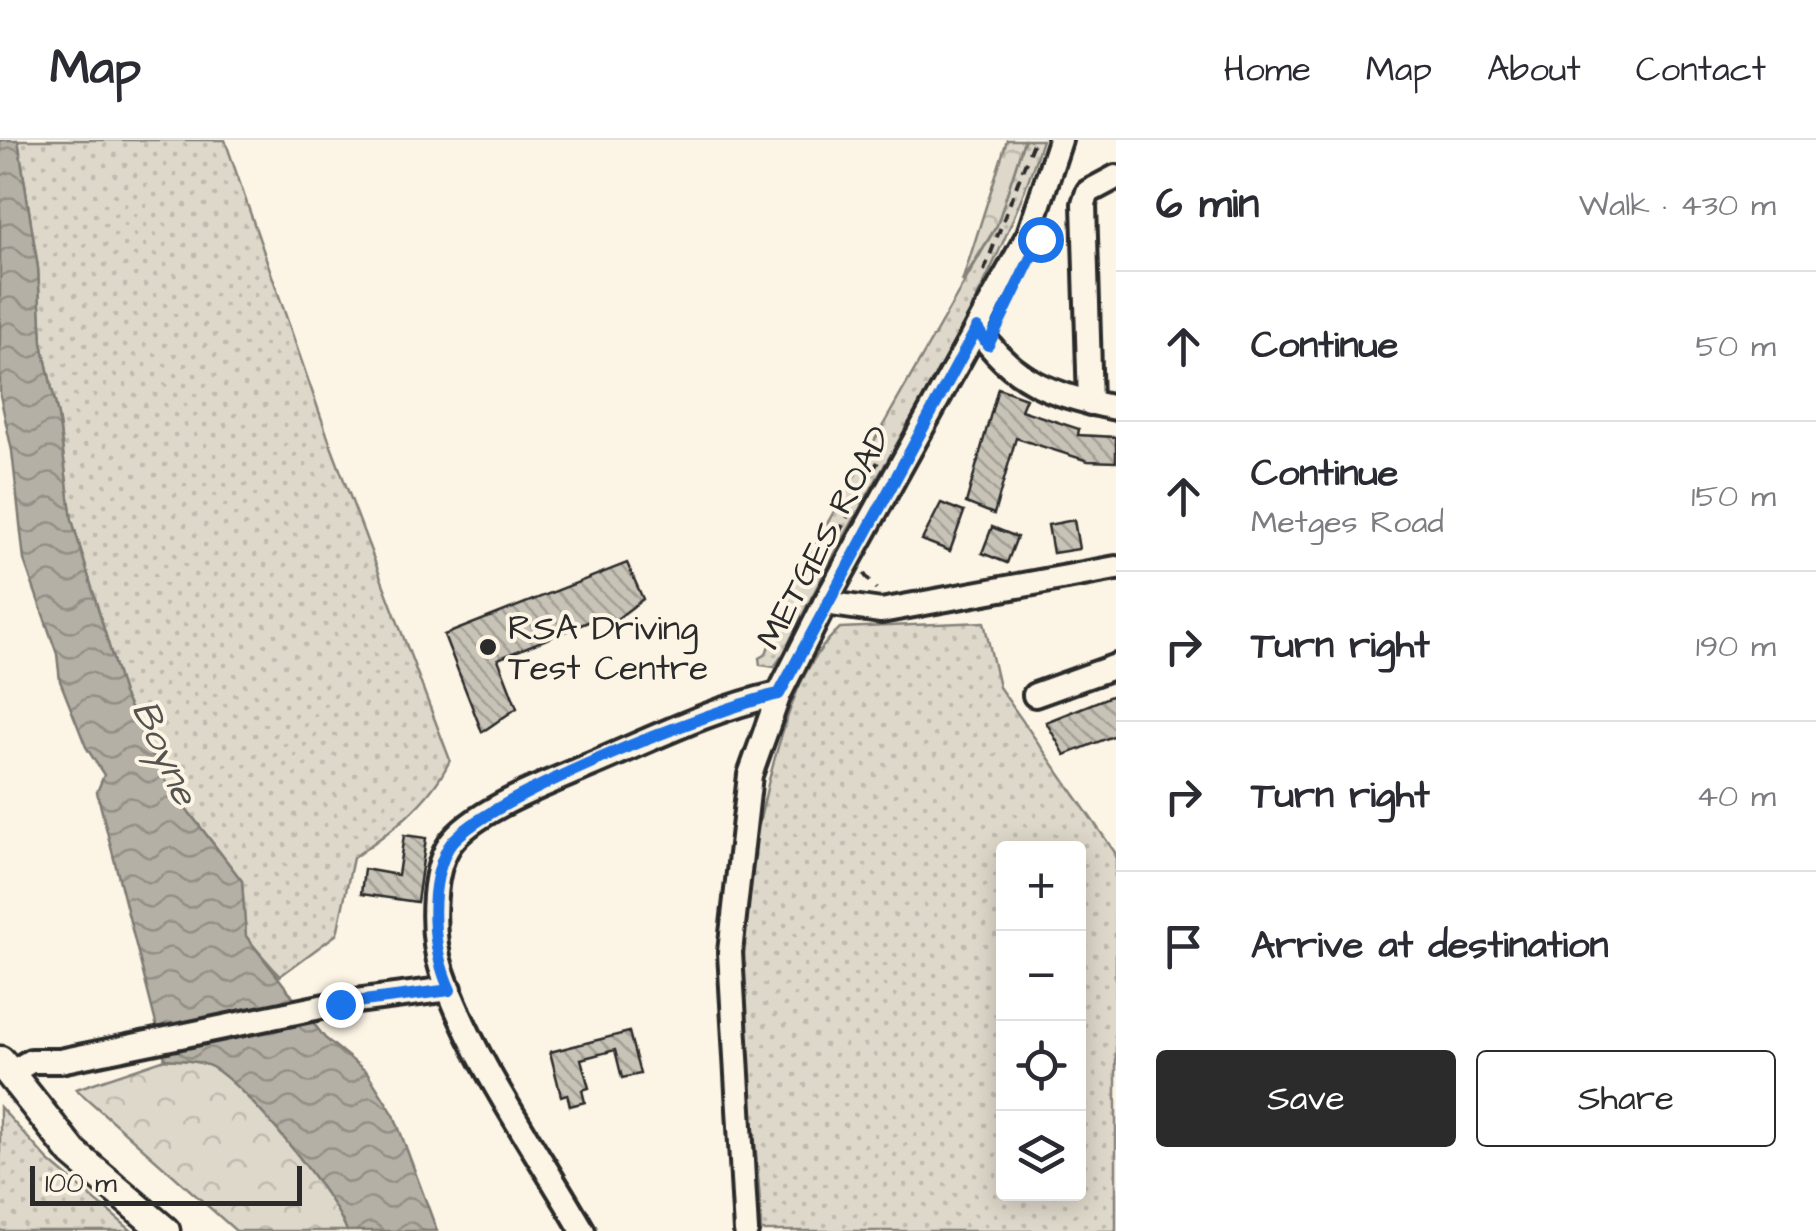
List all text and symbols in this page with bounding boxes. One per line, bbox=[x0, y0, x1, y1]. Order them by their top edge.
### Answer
text: Map bbox=[50, 36, 141, 102]
text: Home bbox=[1224, 45, 1311, 94]
text: Map bbox=[1366, 45, 1432, 94]
text: About bbox=[1487, 45, 1581, 94]
text: Contact bbox=[1636, 45, 1766, 94]
text: 6 min bbox=[1156, 176, 1259, 234]
text: Walk · 430 m bbox=[1579, 183, 1776, 228]
route start bbox=[1018, 217, 1064, 263]
icon: ahead bbox=[1156, 319, 1211, 374]
text: Continue bbox=[1251, 320, 1398, 372]
text: 50 m bbox=[1695, 324, 1776, 369]
street label: METGES ROAD bbox=[745, 417, 904, 658]
text: Continue bbox=[1251, 448, 1398, 500]
icon: ahead bbox=[1156, 469, 1211, 524]
text: 150 m bbox=[1691, 474, 1776, 519]
text: Metges Road bbox=[1251, 500, 1444, 545]
place label: RSA Driving Test Centre bbox=[508, 604, 708, 693]
icon: right bbox=[1156, 619, 1211, 674]
text: Turn right bbox=[1251, 620, 1430, 672]
text: 190 m bbox=[1696, 624, 1776, 669]
marker: RSA Driving Test Centre bbox=[477, 636, 499, 658]
water label: Boyne bbox=[117, 693, 211, 816]
icon: right bbox=[1156, 769, 1211, 824]
text: Turn right bbox=[1251, 770, 1430, 822]
text: 40 m bbox=[1696, 774, 1776, 819]
map controls bbox=[996, 841, 1086, 1201]
button: + bbox=[996, 841, 1086, 931]
icon: arrive bbox=[1156, 919, 1211, 974]
text: Arrive at destination bbox=[1251, 920, 1608, 972]
button: − bbox=[996, 931, 1086, 1021]
route end bbox=[318, 982, 364, 1028]
button: locate bbox=[996, 1021, 1086, 1111]
button: Save bbox=[1156, 1050, 1456, 1147]
button: Share bbox=[1476, 1050, 1776, 1147]
button: layers bbox=[996, 1111, 1086, 1201]
scale bar bbox=[30, 1161, 302, 1206]
text: 100 m bbox=[45, 1164, 117, 1203]

